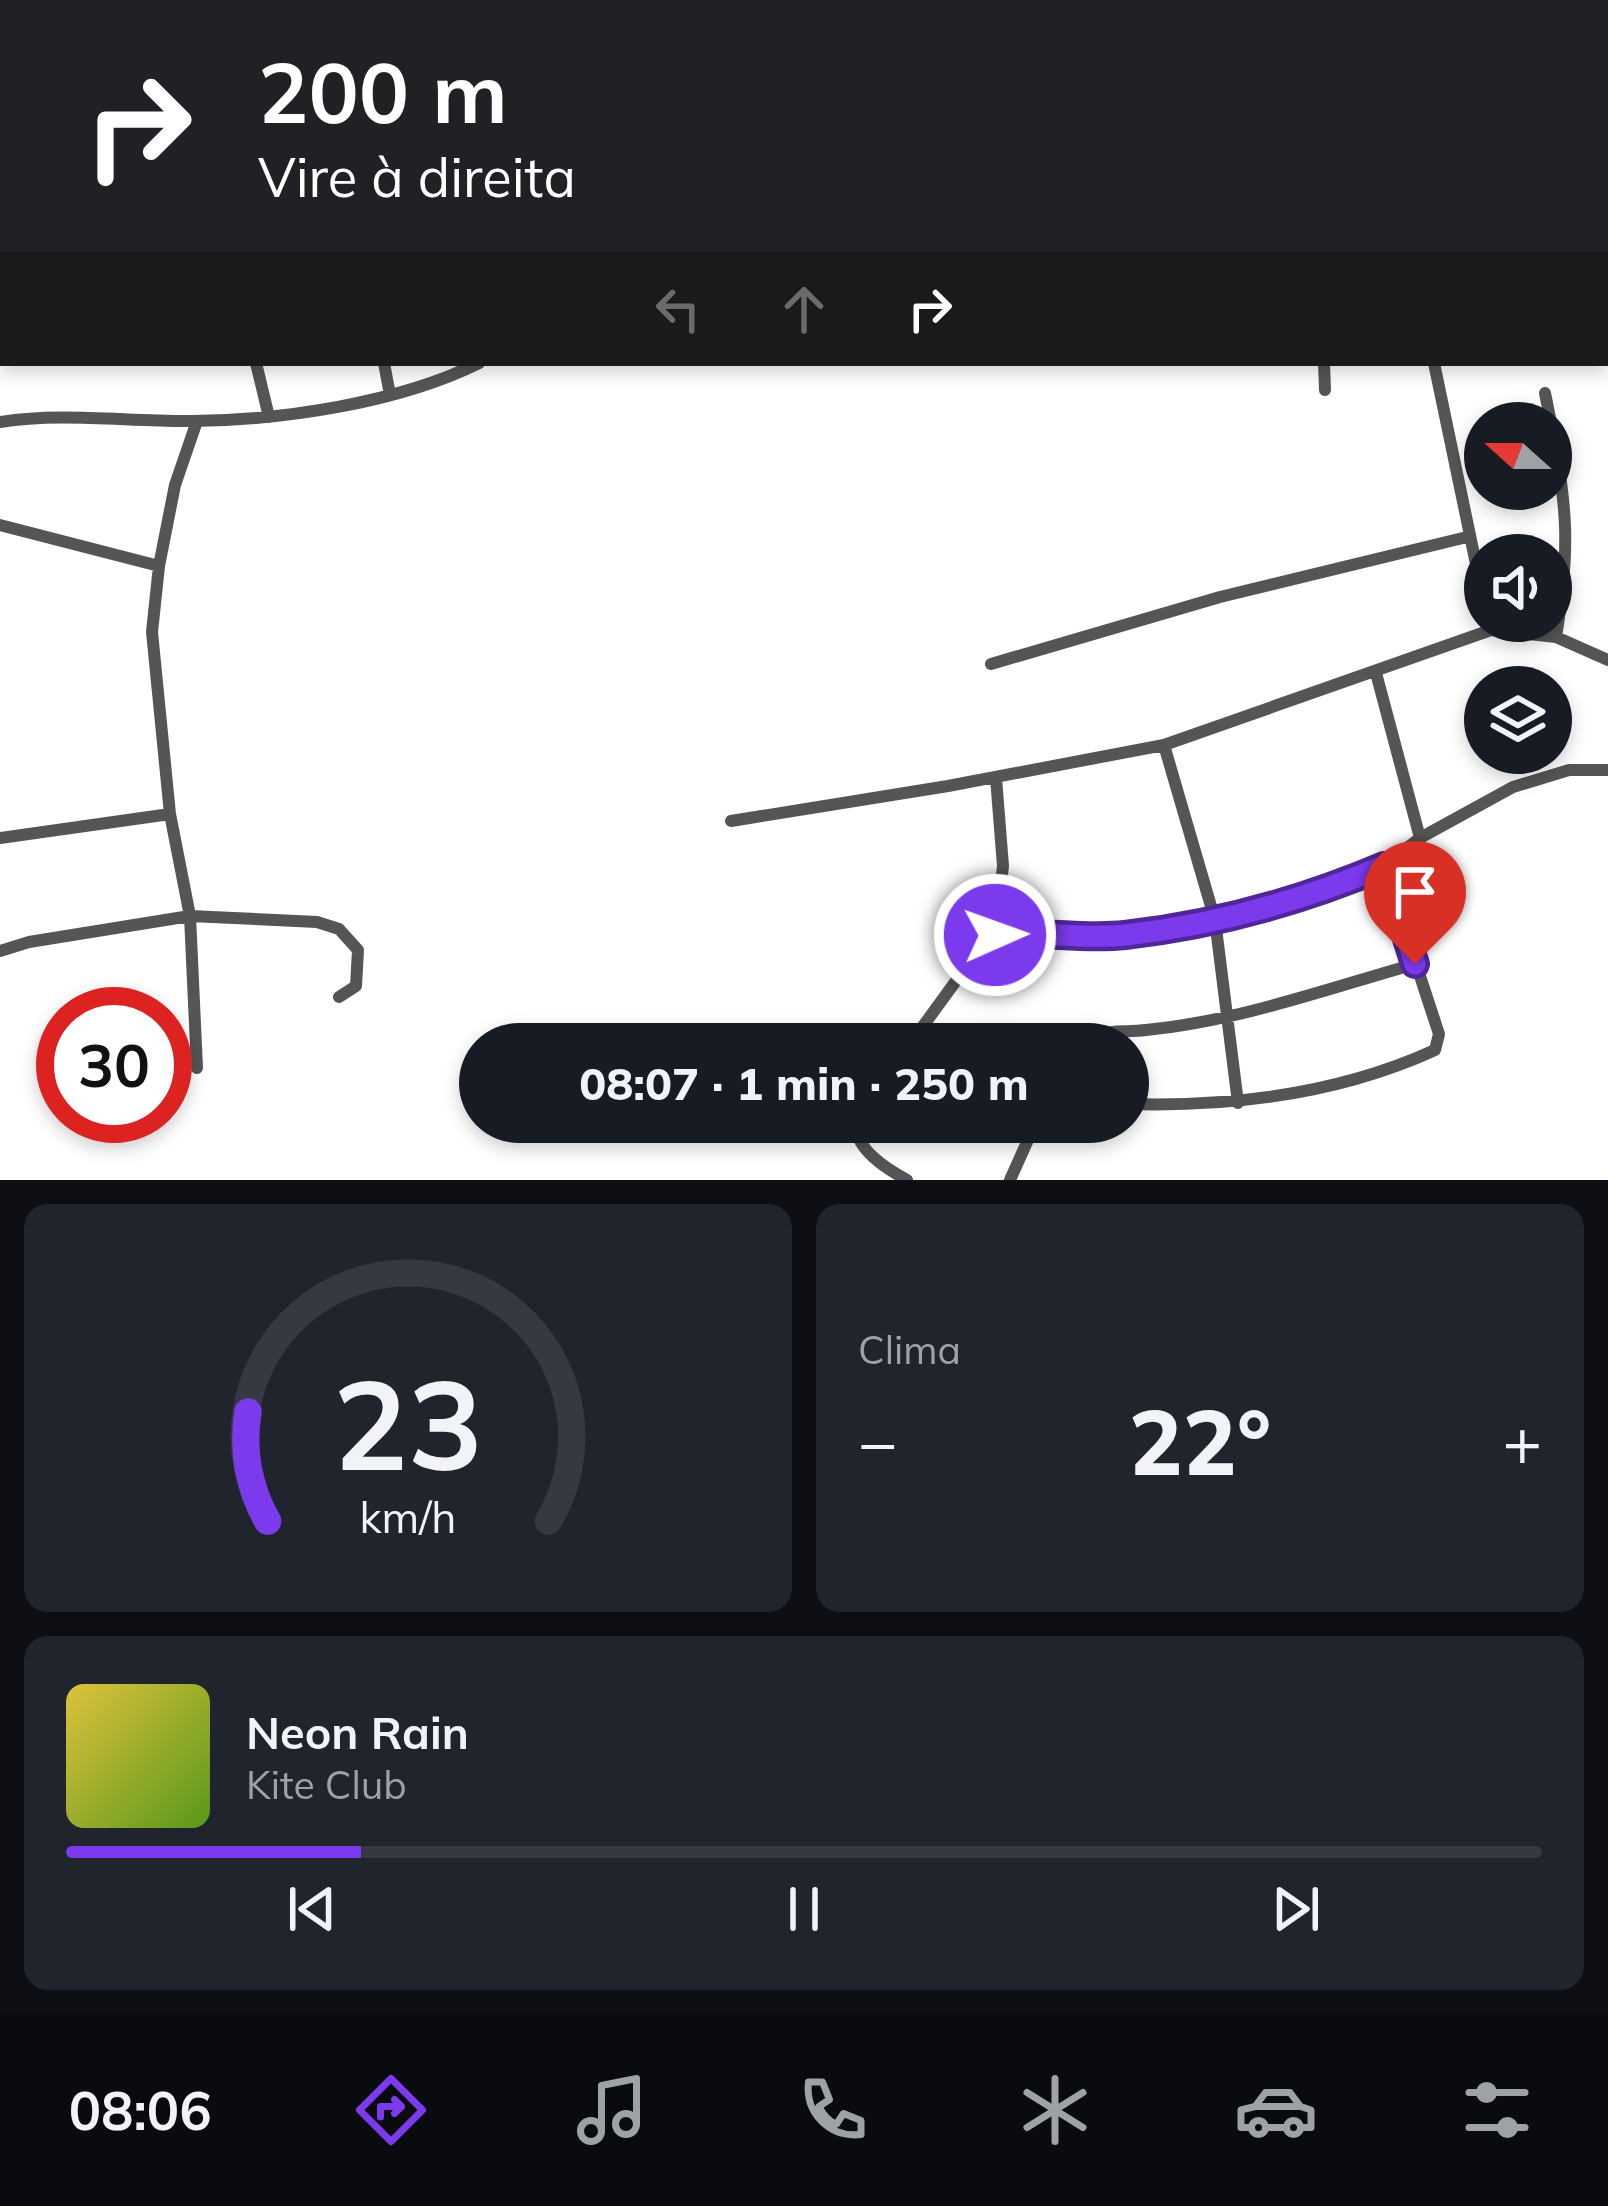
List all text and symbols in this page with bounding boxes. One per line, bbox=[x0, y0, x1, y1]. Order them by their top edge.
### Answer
text: 200 m bbox=[258, 39, 508, 144]
icon: right bbox=[60, 48, 216, 204]
text: Vire à direita bbox=[258, 143, 576, 211]
icon: left bbox=[645, 276, 711, 342]
icon: ahead bbox=[771, 276, 837, 342]
icon: right bbox=[897, 276, 963, 342]
north arrow bbox=[1464, 402, 1572, 510]
map controls bbox=[1464, 402, 1572, 774]
button: sound bbox=[1464, 534, 1572, 642]
button: layers bbox=[1464, 666, 1572, 774]
pin bbox=[1364, 841, 1466, 964]
icon: arrive bbox=[1382, 859, 1448, 925]
position arrow bbox=[932, 872, 1058, 998]
speed limit sign: 30 bbox=[36, 987, 192, 1143]
text: 08:07 · 1 min · 250 m bbox=[579, 1055, 1029, 1111]
text: Clima bbox=[858, 1325, 961, 1374]
text: 23 bbox=[333, 1345, 483, 1501]
text: 22° bbox=[1129, 1385, 1271, 1498]
text: − bbox=[858, 1400, 898, 1483]
text: + bbox=[1502, 1400, 1542, 1483]
text: km/h bbox=[359, 1490, 457, 1544]
text: Neon Rain bbox=[246, 1704, 469, 1760]
text: Kite Club bbox=[246, 1760, 407, 1809]
icon: previous bbox=[279, 1876, 345, 1942]
icon: pause bbox=[771, 1876, 837, 1942]
icon: next bbox=[1263, 1876, 1329, 1942]
icon: directions bbox=[349, 2068, 433, 2152]
icon: music bbox=[570, 2068, 654, 2152]
icon: phone bbox=[791, 2068, 875, 2152]
icon: climate bbox=[1013, 2068, 1097, 2152]
icon: car bbox=[1234, 2068, 1318, 2152]
icon: filters bbox=[1455, 2068, 1539, 2152]
text: 08:06 bbox=[69, 2076, 212, 2144]

